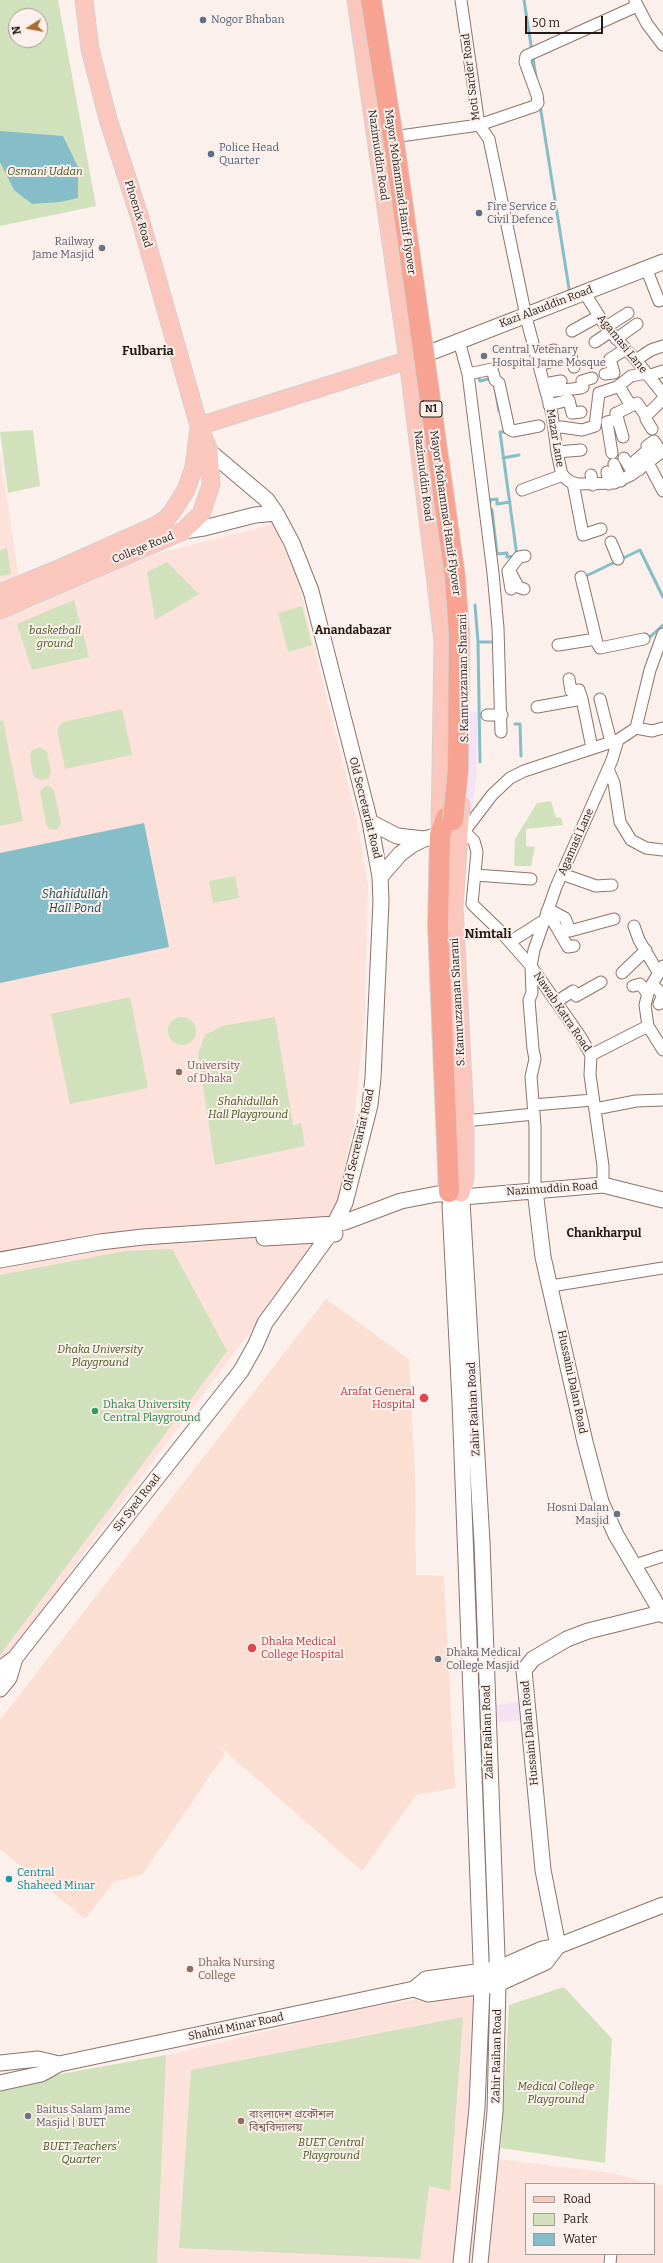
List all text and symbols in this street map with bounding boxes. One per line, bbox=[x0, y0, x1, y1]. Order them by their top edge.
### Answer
north arrow bbox=[8, 8, 48, 48]
scale bar bbox=[527, 8, 605, 34]
place label: Nogor Bhaban bbox=[211, 13, 284, 27]
marker: Nogor Bhaban bbox=[198, 15, 208, 25]
text: 50 m bbox=[532, 16, 560, 30]
text: N bbox=[10, 25, 24, 36]
street label: Moti Sarder Road bbox=[459, 33, 483, 121]
street label: Mayor Mohammad Hanif Flyover bbox=[382, 108, 418, 276]
street label: Nazimuddin Road bbox=[365, 109, 391, 201]
place label: Police Head Quarter bbox=[219, 141, 279, 167]
marker: Police Head Quarter bbox=[206, 149, 216, 159]
park label: Osmani Uddan bbox=[7, 165, 83, 179]
street label: Phoenix Road bbox=[121, 179, 155, 249]
place label: Fire Service & Civil Defence bbox=[487, 200, 557, 226]
marker: Fire Service & Civil Defence bbox=[474, 208, 484, 218]
place label: Railway Jame Masjid bbox=[32, 235, 94, 261]
marker: Railway Jame Masjid bbox=[97, 243, 107, 253]
street label: Kazi Alauddin Road bbox=[497, 283, 595, 331]
street label: Agamasi Lane bbox=[594, 312, 650, 376]
district label: Fulbaria bbox=[122, 343, 174, 359]
place label: Central Vetenary Hospital Jame Mosque bbox=[492, 343, 606, 369]
marker: Central Vetenary Hospital Jame Mosque bbox=[479, 351, 489, 361]
road number: N1 bbox=[420, 401, 442, 417]
street label: Mazar Lane bbox=[543, 408, 567, 468]
street label: Mayor Mohammad Hanif Flyover bbox=[427, 429, 463, 597]
street label: Nazimuddin Road bbox=[411, 430, 435, 522]
street label: College Road bbox=[110, 530, 176, 566]
street label: S. Kamruzzaman Sharani bbox=[456, 614, 472, 742]
park label: basketball ground bbox=[29, 624, 81, 650]
district label: Anandabazar bbox=[315, 624, 391, 638]
street label: Old Secretariat Road bbox=[346, 756, 384, 860]
street label: Agamasi Lane bbox=[555, 807, 597, 877]
water label: Shahidullah Hall Pond bbox=[42, 888, 108, 916]
district label: Nimtali bbox=[464, 926, 512, 942]
street label: S. Kamruzzaman Sharani bbox=[448, 937, 468, 1067]
street label: Nawab Katra Road bbox=[530, 970, 594, 1054]
place label: University of Dhaka bbox=[187, 1059, 240, 1085]
marker: University of Dhaka bbox=[174, 1067, 184, 1077]
street label: Old Secretariat Road bbox=[341, 1088, 377, 1192]
park label: Shahidullah Hall Playground bbox=[208, 1095, 288, 1121]
street label: Nazimuddin Road bbox=[506, 1179, 598, 1199]
district label: Chankharpul bbox=[567, 1227, 641, 1241]
street label: Hussaini Dalan Road bbox=[555, 1329, 589, 1435]
park label: Dhaka University Playground bbox=[57, 1343, 143, 1369]
street label: Zahir Raihan Road bbox=[465, 1362, 483, 1456]
place label: Arafat General Hospital bbox=[340, 1385, 415, 1411]
marker: Arafat General Hospital bbox=[418, 1392, 430, 1404]
place label: Dhaka University Central Playground bbox=[103, 1398, 201, 1424]
marker: Dhaka University Central Playground bbox=[90, 1406, 100, 1416]
street label: Sir Syed Road bbox=[111, 1472, 163, 1534]
place label: Hosni Dalan Masjid bbox=[547, 1501, 609, 1527]
marker: Hosni Dalan Masjid bbox=[612, 1509, 622, 1519]
place label: Dhaka Medical College Hospital bbox=[261, 1635, 344, 1661]
marker: Dhaka Medical College Hospital bbox=[246, 1642, 258, 1654]
place label: Dhaka Medical College Masjid bbox=[446, 1646, 521, 1672]
marker: Dhaka Medical College Masjid bbox=[433, 1654, 443, 1664]
street label: Hussaini Dalan Road bbox=[519, 1680, 541, 1786]
street label: Zahir Raihan Road bbox=[480, 1685, 496, 1779]
place label: Central Shaheed Minar bbox=[17, 1866, 95, 1892]
marker: Central Shaheed Minar bbox=[4, 1874, 14, 1884]
place label: Dhaka Nursing College bbox=[198, 1956, 275, 1982]
marker: Dhaka Nursing College bbox=[185, 1964, 195, 1974]
street label: Zahir Raihan Road bbox=[490, 2009, 504, 2103]
street label: Shahid Minar Road bbox=[187, 2010, 285, 2044]
park label: Medical College Playground bbox=[518, 2080, 594, 2106]
place label: Baitus Salam Jame Masjid | BUET bbox=[36, 2103, 130, 2129]
place label: বাংলাদেশ প্রকৌশল বিশ্ববিদ্যালয় bbox=[249, 2108, 334, 2134]
marker: Baitus Salam Jame Masjid | BUET bbox=[23, 2111, 33, 2121]
marker: বাংলাদেশ প্রকৌশল বিশ্ববিদ্যালয় bbox=[236, 2116, 246, 2126]
park label: BUET Central Playground bbox=[298, 2136, 364, 2162]
park label: BUET Teachers' Quarter bbox=[43, 2140, 119, 2166]
legend bbox=[525, 2183, 655, 2255]
text: Road bbox=[563, 2192, 591, 2206]
text: Park bbox=[563, 2212, 588, 2226]
text: Water bbox=[563, 2232, 597, 2246]

